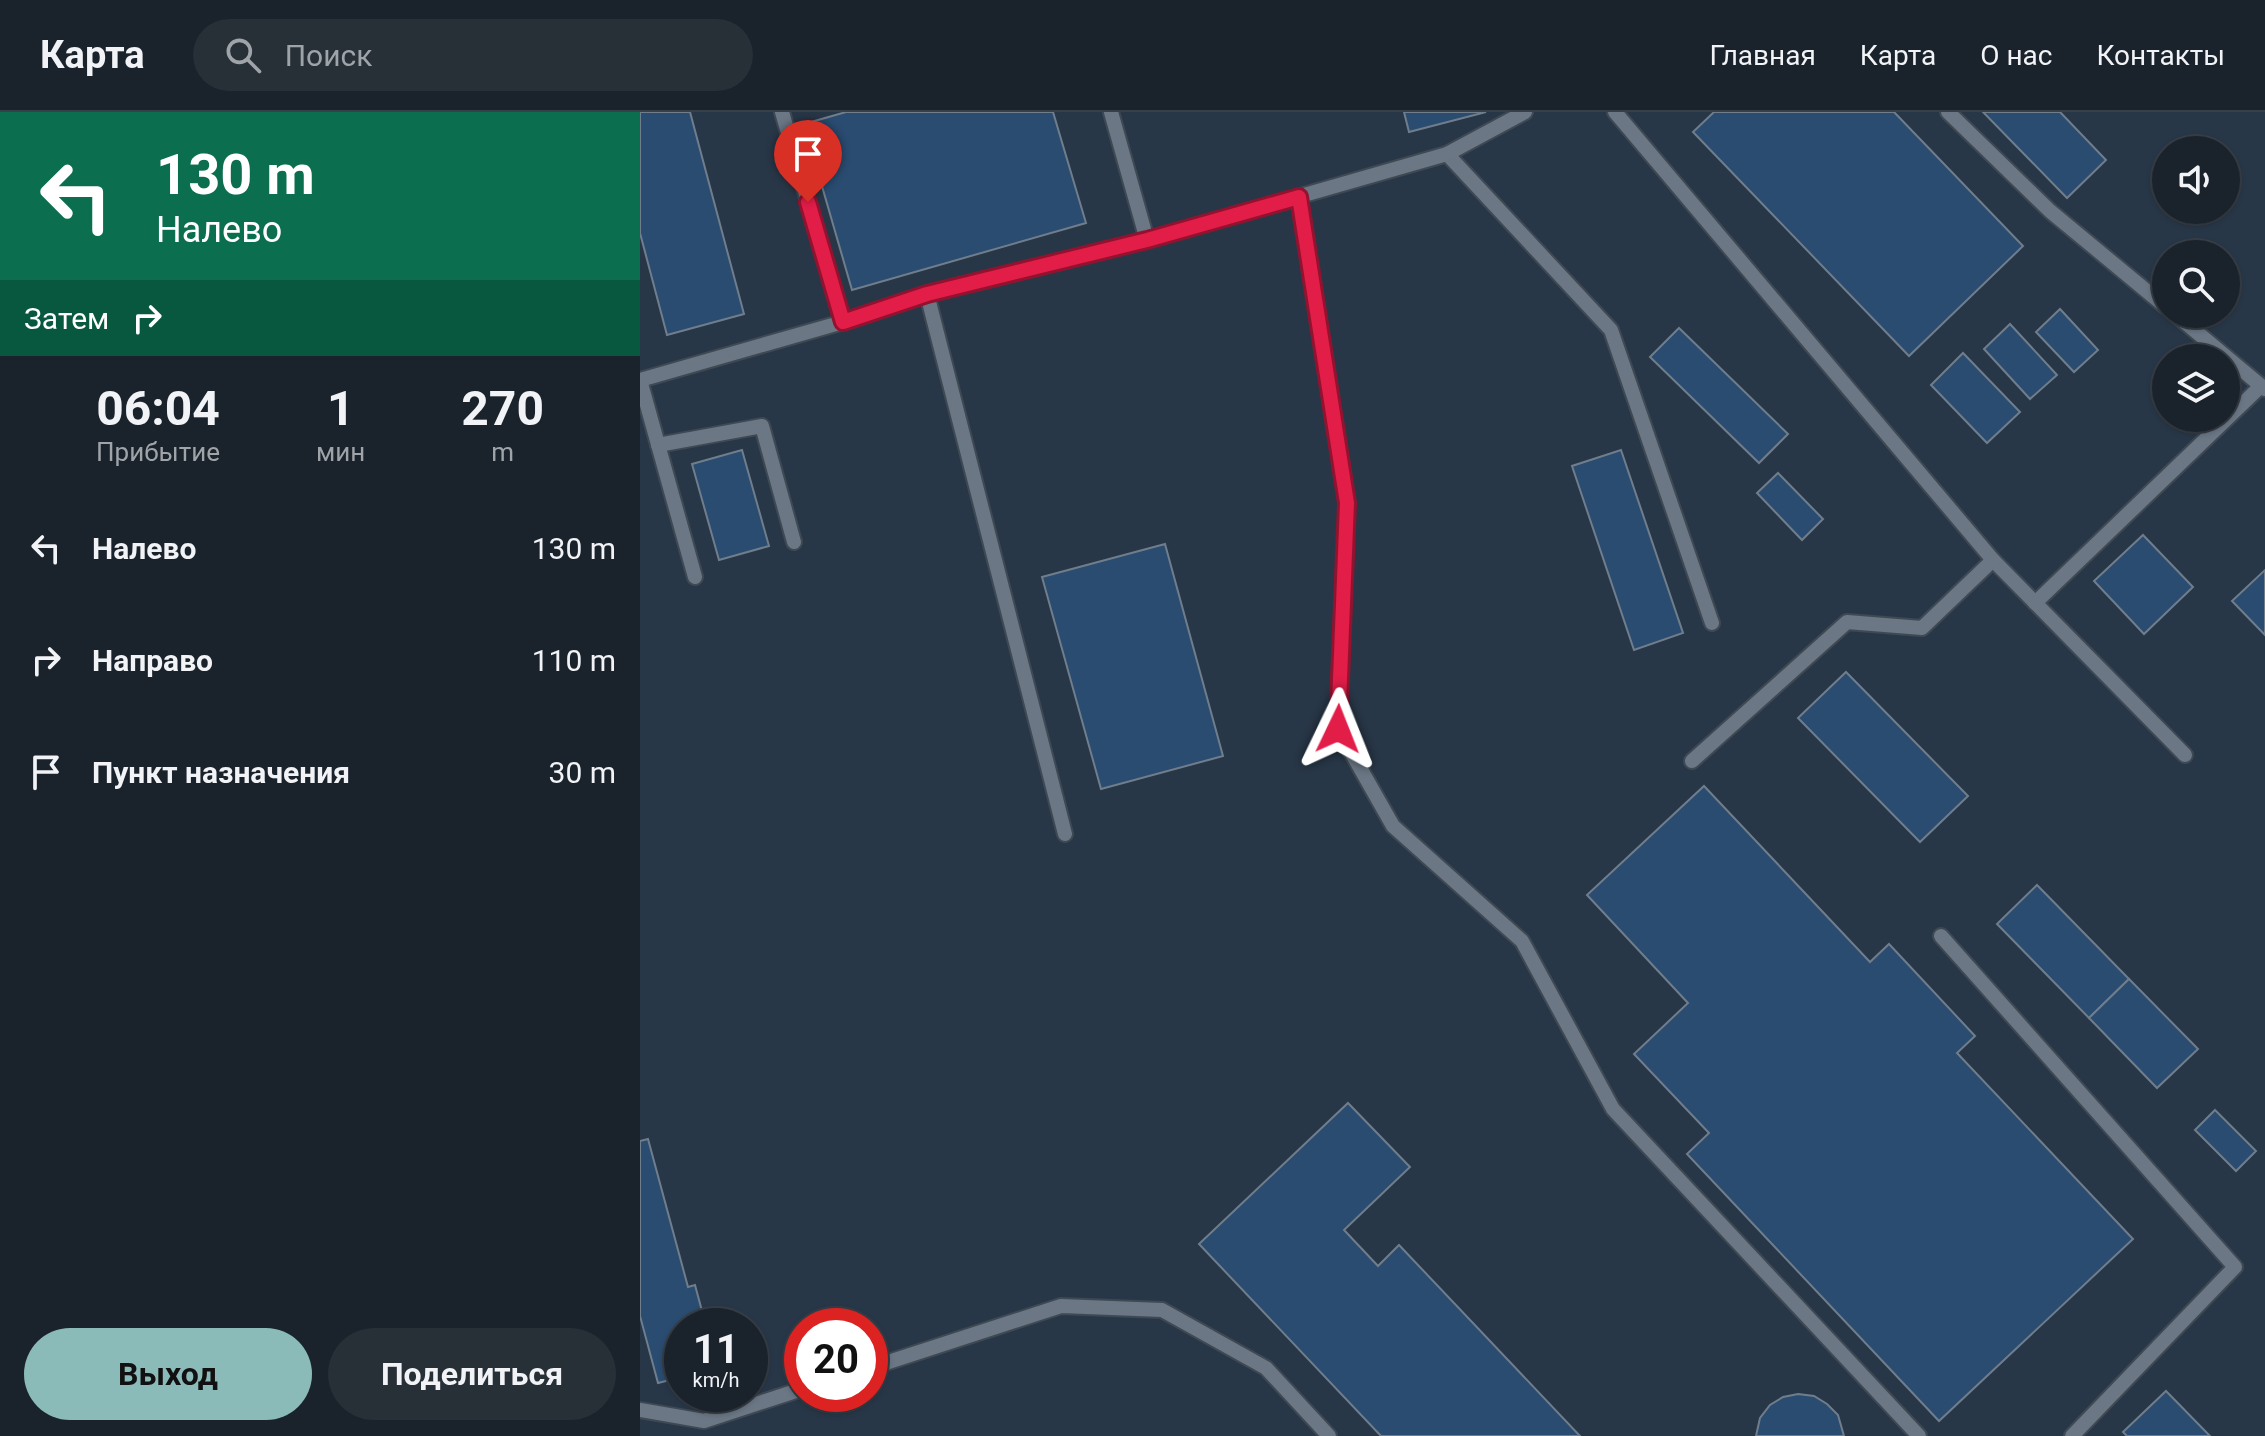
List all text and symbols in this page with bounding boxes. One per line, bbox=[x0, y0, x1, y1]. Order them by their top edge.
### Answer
search box bbox=[193, 19, 753, 91]
text: Карта bbox=[40, 33, 145, 77]
icon: search bbox=[221, 33, 265, 77]
text: Поиск bbox=[285, 38, 372, 73]
text: Главная bbox=[1709, 39, 1816, 72]
text: Карта bbox=[1860, 39, 1936, 72]
text: О нас bbox=[1980, 39, 2052, 72]
text: Контакты bbox=[2096, 39, 2225, 72]
pin bbox=[774, 120, 842, 202]
icon: arrive bbox=[786, 132, 830, 176]
map controls bbox=[2152, 136, 2240, 432]
button: sound bbox=[2152, 136, 2240, 224]
text: 130 m bbox=[156, 142, 315, 208]
icon: left bbox=[24, 144, 128, 248]
text: Налево bbox=[156, 209, 282, 251]
button: search bbox=[2152, 240, 2240, 328]
icon: right bbox=[125, 296, 169, 340]
text: Затем bbox=[24, 301, 109, 336]
button: layers bbox=[2152, 344, 2240, 432]
text: 06:04 bbox=[96, 380, 220, 437]
text: 1 bbox=[327, 380, 354, 437]
text: 270 bbox=[461, 380, 544, 437]
text: Прибытие bbox=[96, 437, 220, 467]
text: мин bbox=[316, 437, 365, 467]
text: m bbox=[491, 437, 514, 467]
icon: left bbox=[24, 526, 68, 570]
text: Налево bbox=[92, 531, 196, 566]
text: 130 m bbox=[532, 531, 616, 566]
icon: right bbox=[24, 638, 68, 682]
text: Направо bbox=[92, 643, 213, 678]
text: 110 m bbox=[532, 643, 616, 678]
position arrow bbox=[1296, 687, 1380, 771]
icon: arrive bbox=[24, 750, 68, 794]
text: Пункт назначения bbox=[92, 755, 350, 790]
text: 30 m bbox=[549, 755, 616, 790]
speed limit sign: 20 bbox=[784, 1308, 888, 1412]
text: 11 bbox=[693, 1326, 739, 1373]
button: Выход bbox=[24, 1328, 312, 1420]
button: Поделиться bbox=[328, 1328, 616, 1420]
text: km/h bbox=[693, 1368, 739, 1392]

